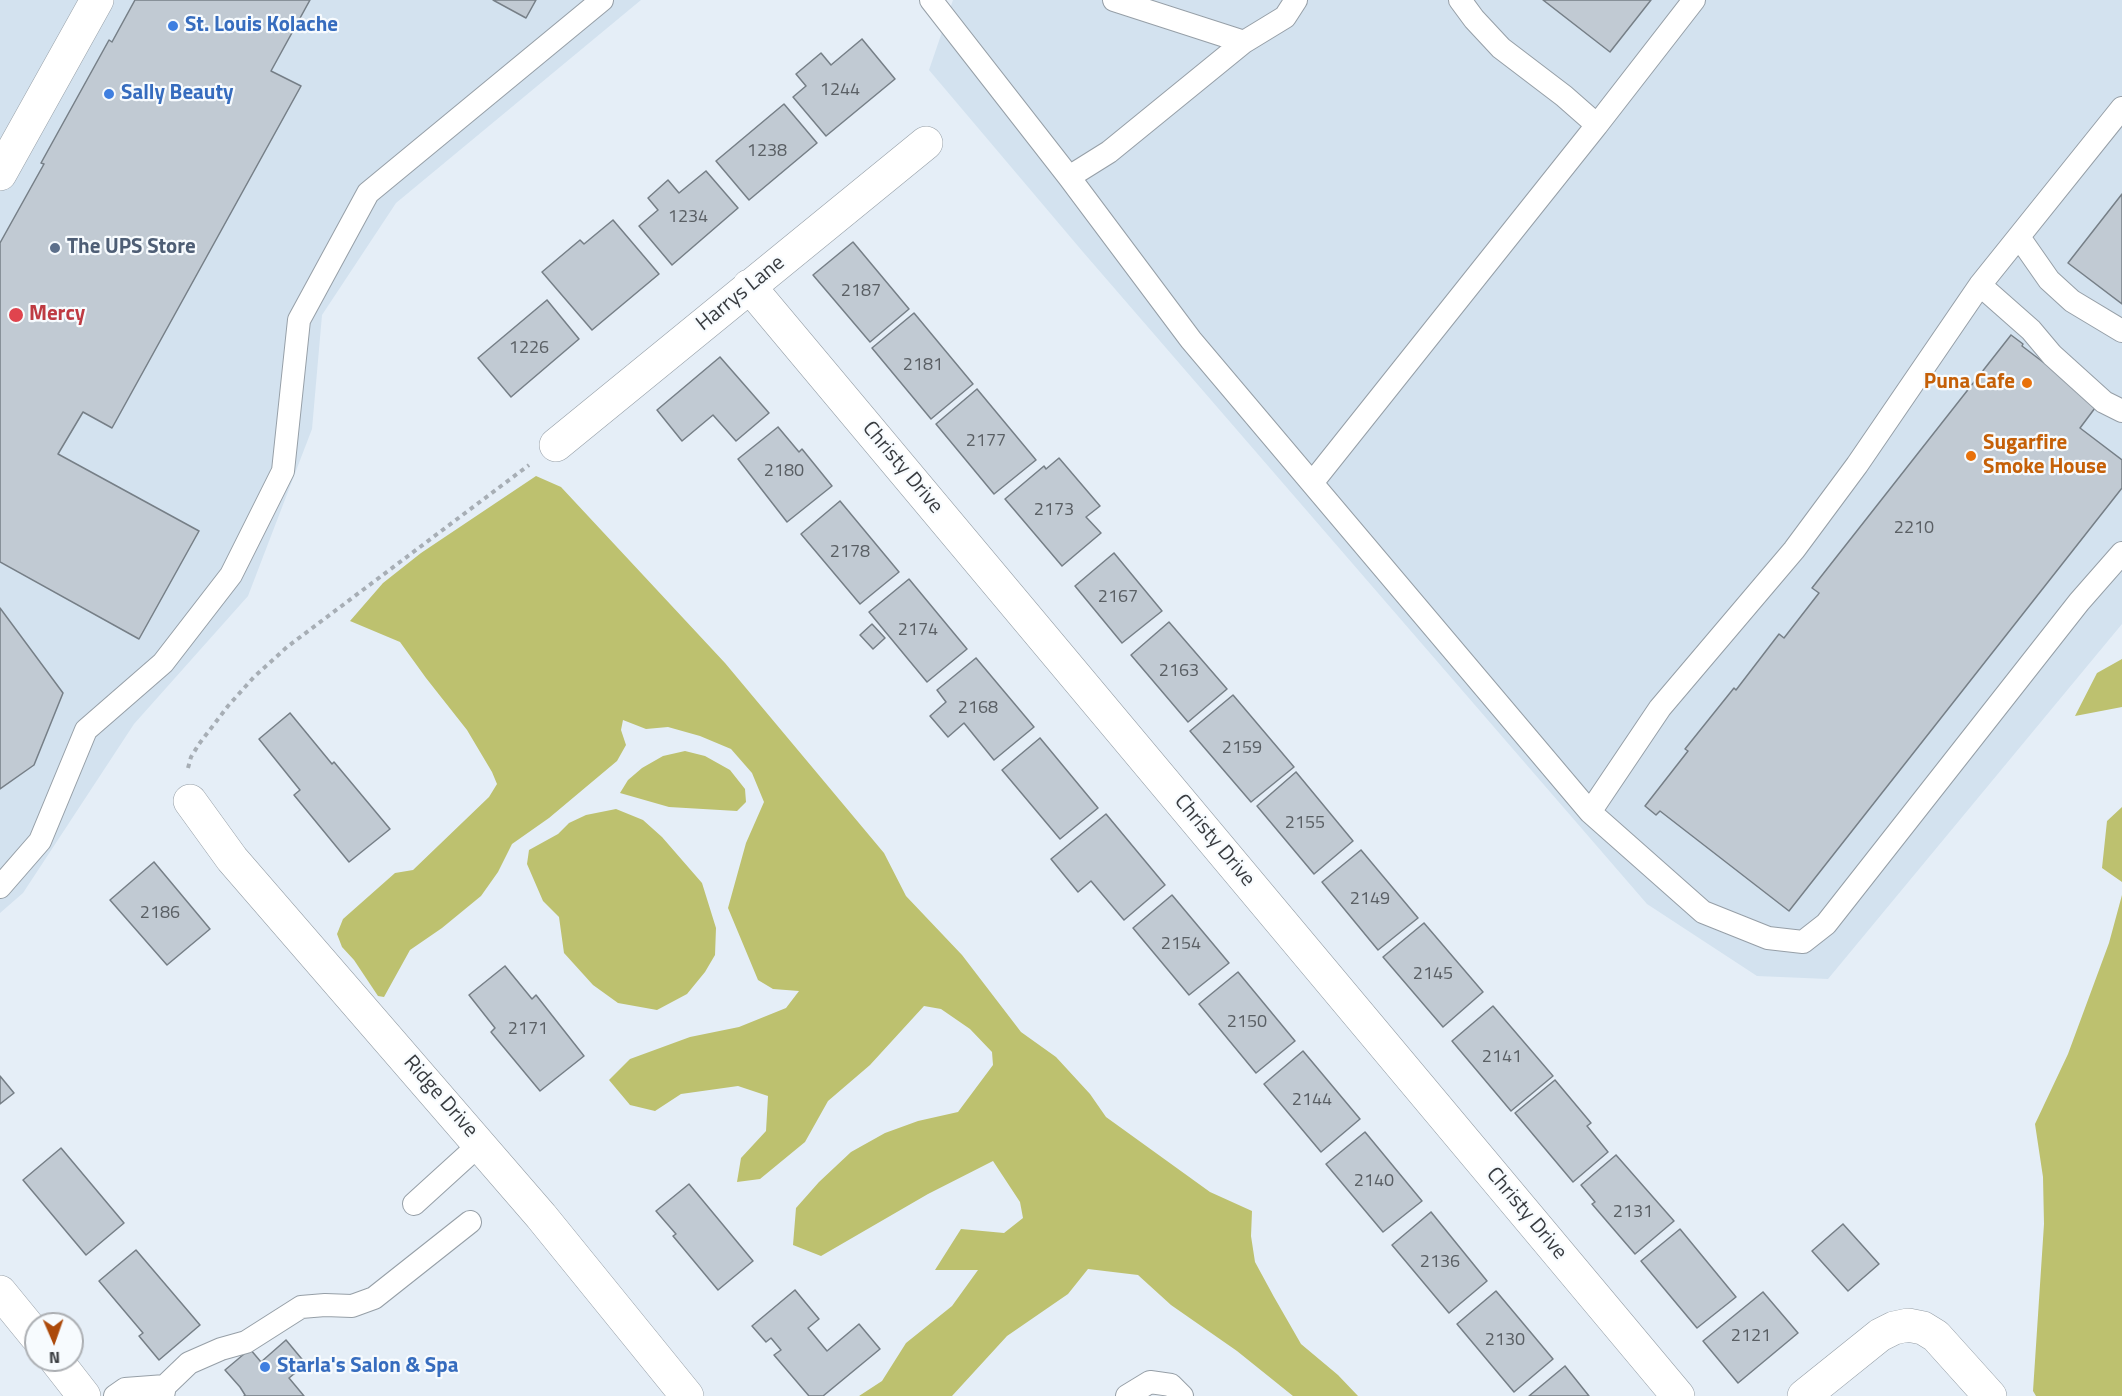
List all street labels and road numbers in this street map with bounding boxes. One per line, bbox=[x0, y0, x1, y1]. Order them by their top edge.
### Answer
street label: Harrys Lane bbox=[692, 251, 790, 337]
street label: Christy Drive bbox=[856, 417, 948, 519]
street label: Christy Drive bbox=[1168, 790, 1260, 892]
street label: Ridge Drive bbox=[397, 1051, 483, 1143]
street label: Christy Drive bbox=[1480, 1163, 1572, 1265]

